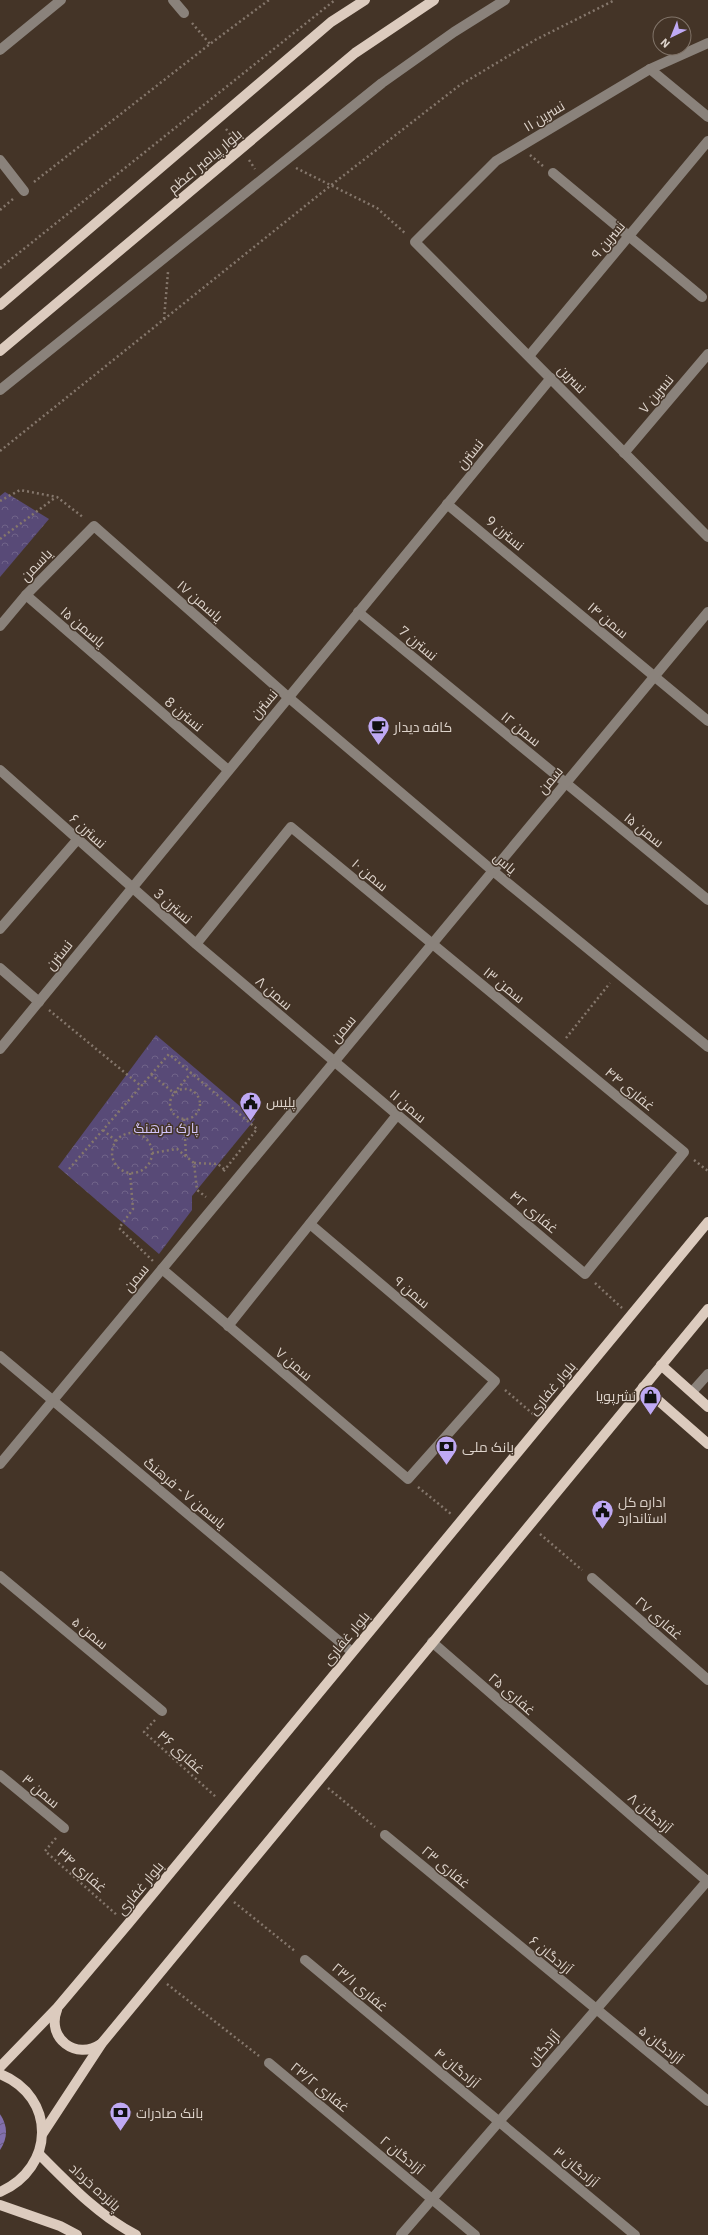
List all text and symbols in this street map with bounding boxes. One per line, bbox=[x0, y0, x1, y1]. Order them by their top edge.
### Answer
north arrow bbox=[652, 16, 692, 56]
text: N bbox=[657, 35, 673, 51]
street label: نسرین ۱۱ bbox=[520, 97, 568, 135]
street label: بلوار پیامبر اعظم bbox=[164, 125, 246, 198]
street label: نسرین ۹ bbox=[587, 217, 629, 263]
street label: نسرین bbox=[554, 361, 590, 397]
street label: نسرین ۷ bbox=[635, 371, 677, 417]
street label: نسترن bbox=[452, 435, 488, 473]
street label: نسترن 9 bbox=[482, 512, 528, 554]
street label: یاسمن bbox=[16, 545, 56, 585]
street label: یاسمن ۱۷ bbox=[173, 576, 227, 626]
street label: سمن ۱۴ bbox=[584, 598, 632, 642]
street label: یاسمن ۱۵ bbox=[57, 602, 109, 652]
street label: نسترن 7 bbox=[395, 622, 441, 664]
street label: نسترن bbox=[246, 685, 282, 723]
street label: نسترن 8 bbox=[161, 693, 207, 735]
street label: سمن ۱۲ bbox=[498, 708, 544, 750]
cafe icon: کافه دیدار bbox=[365, 714, 391, 747]
place label: کافه دیدار bbox=[393, 718, 452, 736]
street label: سمن bbox=[533, 762, 567, 798]
street label: سمن ۱۵ bbox=[620, 808, 668, 852]
street label: نسترن ۶ bbox=[66, 810, 110, 852]
street label: یاس bbox=[490, 848, 520, 878]
street label: سمن ۱۰ bbox=[348, 855, 392, 895]
street label: نسترن 3 bbox=[150, 884, 196, 928]
street label: نسترن bbox=[41, 936, 77, 974]
street label: سمن ۱۳ bbox=[480, 963, 528, 1007]
street label: سمن ۸ bbox=[252, 972, 296, 1014]
street label: سمن bbox=[326, 1011, 360, 1047]
street label: غفاری ۴۴ bbox=[601, 1063, 659, 1115]
street label: سمن ۱۱ bbox=[386, 1085, 430, 1127]
public building icon: پلیس bbox=[238, 1089, 264, 1122]
place label: پلیس bbox=[266, 1093, 296, 1112]
park label: پارک فرهنگ bbox=[133, 1119, 199, 1138]
street label: غفاری ۴۲ bbox=[506, 1187, 562, 1237]
street label: سمن bbox=[119, 1260, 153, 1296]
street label: سمن ۹ bbox=[390, 1272, 434, 1312]
street label: سمن ۷ bbox=[272, 1343, 316, 1385]
street label: بلوار غفاری bbox=[524, 1358, 580, 1418]
shop icon: نشرپویا bbox=[638, 1383, 664, 1416]
place label: نشرپویا bbox=[595, 1387, 636, 1406]
bank icon: بانک ملی bbox=[433, 1434, 459, 1467]
place label: بانک ملی bbox=[462, 1438, 514, 1456]
street label: یاسمن ۷ - فرهنگ bbox=[140, 1453, 230, 1533]
place label: اداره کل استاندارد bbox=[618, 1493, 667, 1527]
public building icon: اداره کل استاندارد bbox=[589, 1497, 615, 1530]
street label: غفاری ۲۷ bbox=[632, 1592, 686, 1644]
street label: بلوار غفاری bbox=[318, 1608, 374, 1668]
street label: سمن ۵ bbox=[68, 1613, 112, 1653]
street label: غفاری ۲۵ bbox=[485, 1669, 539, 1719]
street label: غفاری ۳۶ bbox=[154, 1726, 208, 1778]
street label: سمن ۳ bbox=[19, 1770, 63, 1812]
street label: آزادگان ۸ bbox=[624, 1789, 676, 1837]
street label: غفاری ۲۳ bbox=[418, 1842, 474, 1892]
street label: غفاری ۳۴ bbox=[54, 1844, 110, 1896]
street label: بلوار غفاری bbox=[112, 1858, 168, 1918]
street label: آزادگان ۶ bbox=[526, 1932, 576, 1978]
street label: غفاری ۲۳/۱ bbox=[328, 1958, 392, 2016]
street label: آزادگان ۵ bbox=[635, 2022, 687, 2068]
street label: آزادگان bbox=[524, 2026, 564, 2069]
street label: آزادگان ۴ bbox=[431, 2044, 483, 2092]
street label: غفاری ۲۳/۲ bbox=[287, 2058, 353, 2116]
bank icon: بانک صادرات bbox=[107, 2100, 133, 2133]
place label: بانک صادرات bbox=[136, 2104, 203, 2122]
street label: آزادگان ۲ bbox=[376, 2132, 428, 2179]
street label: آزادگان ۳ bbox=[550, 2143, 603, 2191]
street label: پانزده خرداد bbox=[65, 2159, 125, 2216]

